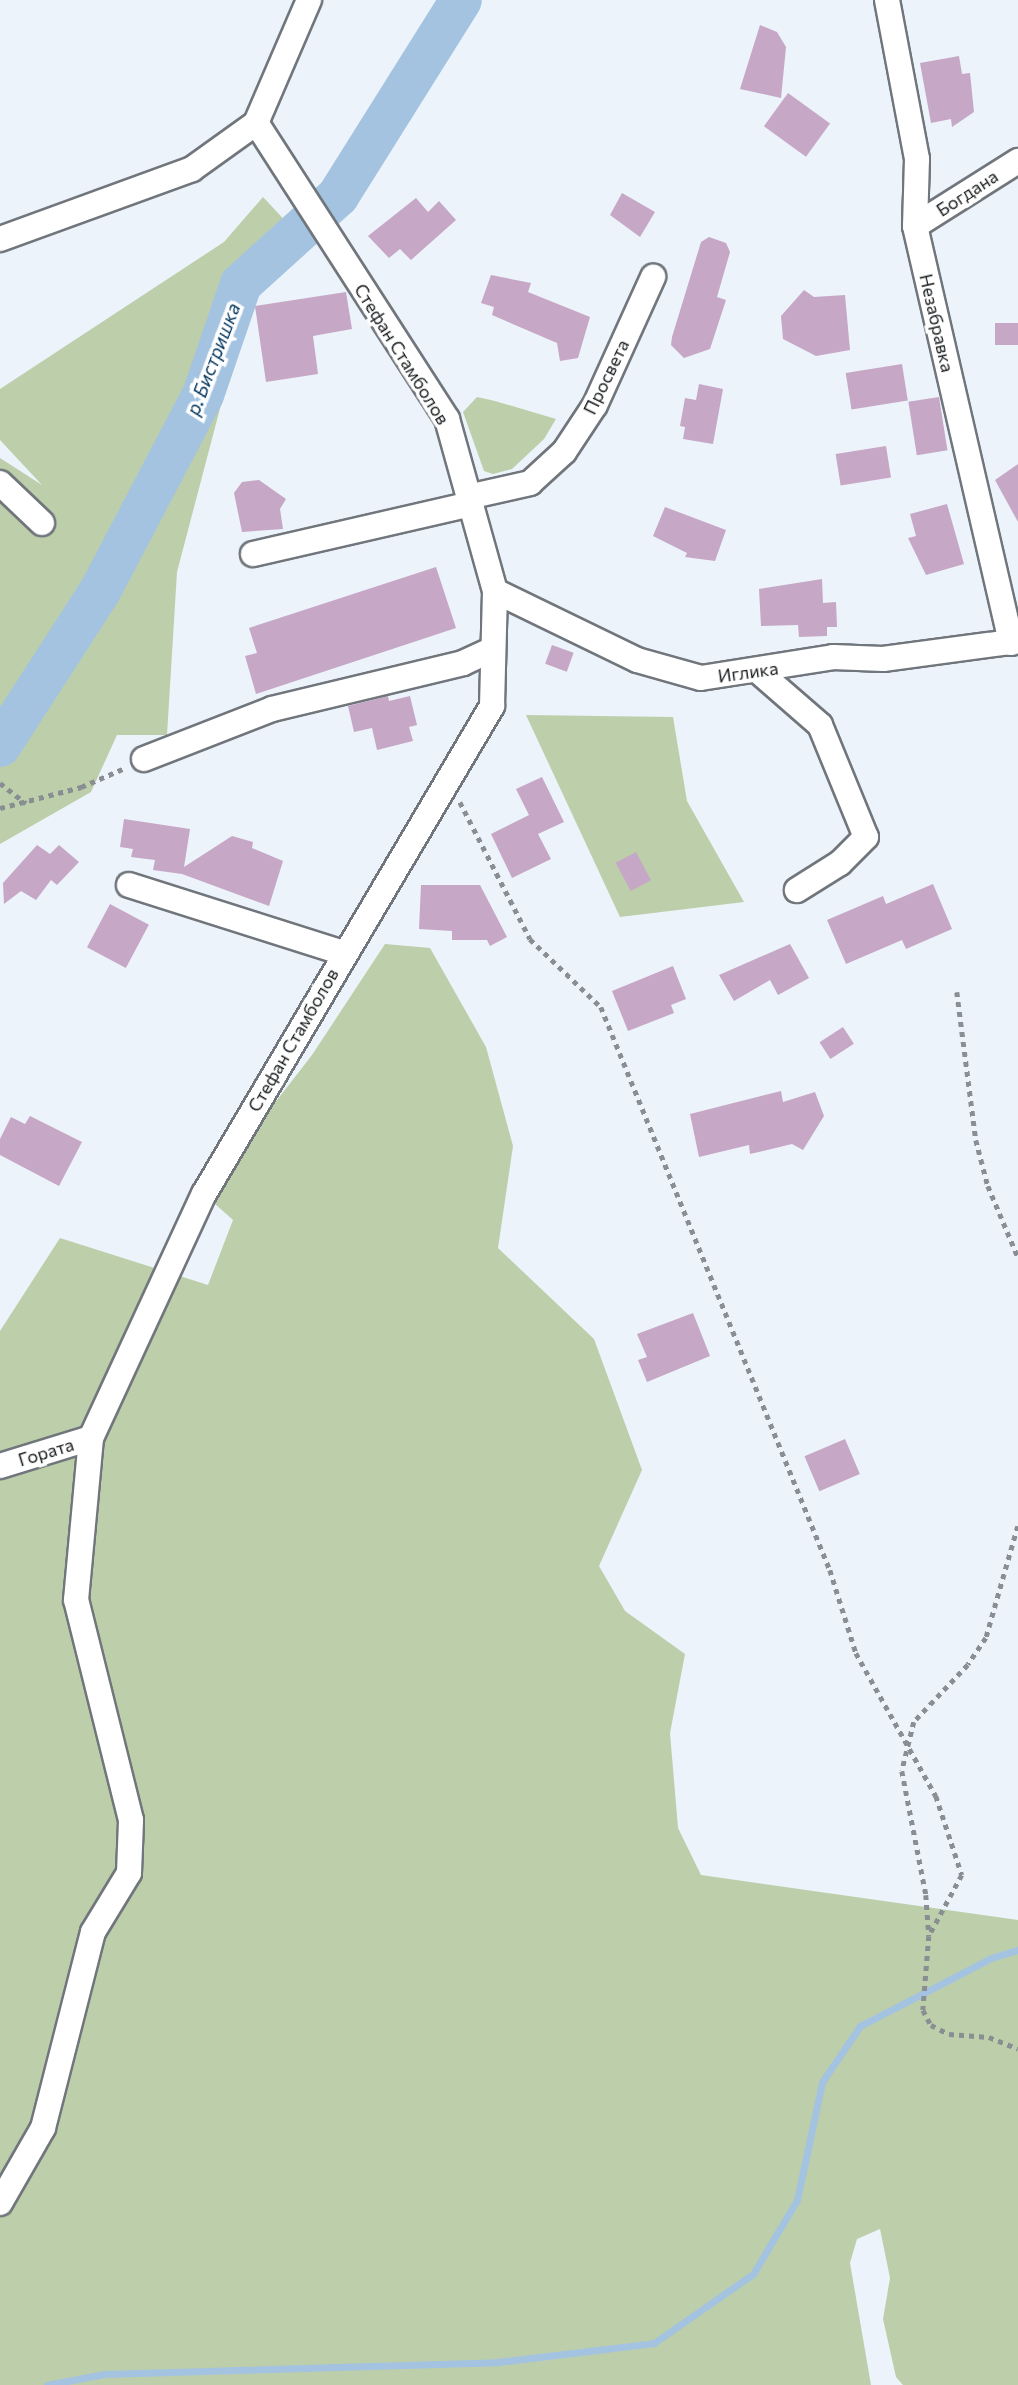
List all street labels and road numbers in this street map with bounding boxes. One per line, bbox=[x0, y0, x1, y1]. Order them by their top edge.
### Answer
street label: Богдана bbox=[932, 165, 1002, 221]
street label: Незабравка bbox=[915, 272, 959, 374]
street label: Стефан Стамболов bbox=[350, 280, 454, 428]
street label: Просвета bbox=[579, 336, 633, 418]
street label: Иглика bbox=[716, 657, 780, 687]
street label: Стефан Стамболов bbox=[243, 964, 343, 1116]
street label: Гората bbox=[15, 1433, 77, 1471]

